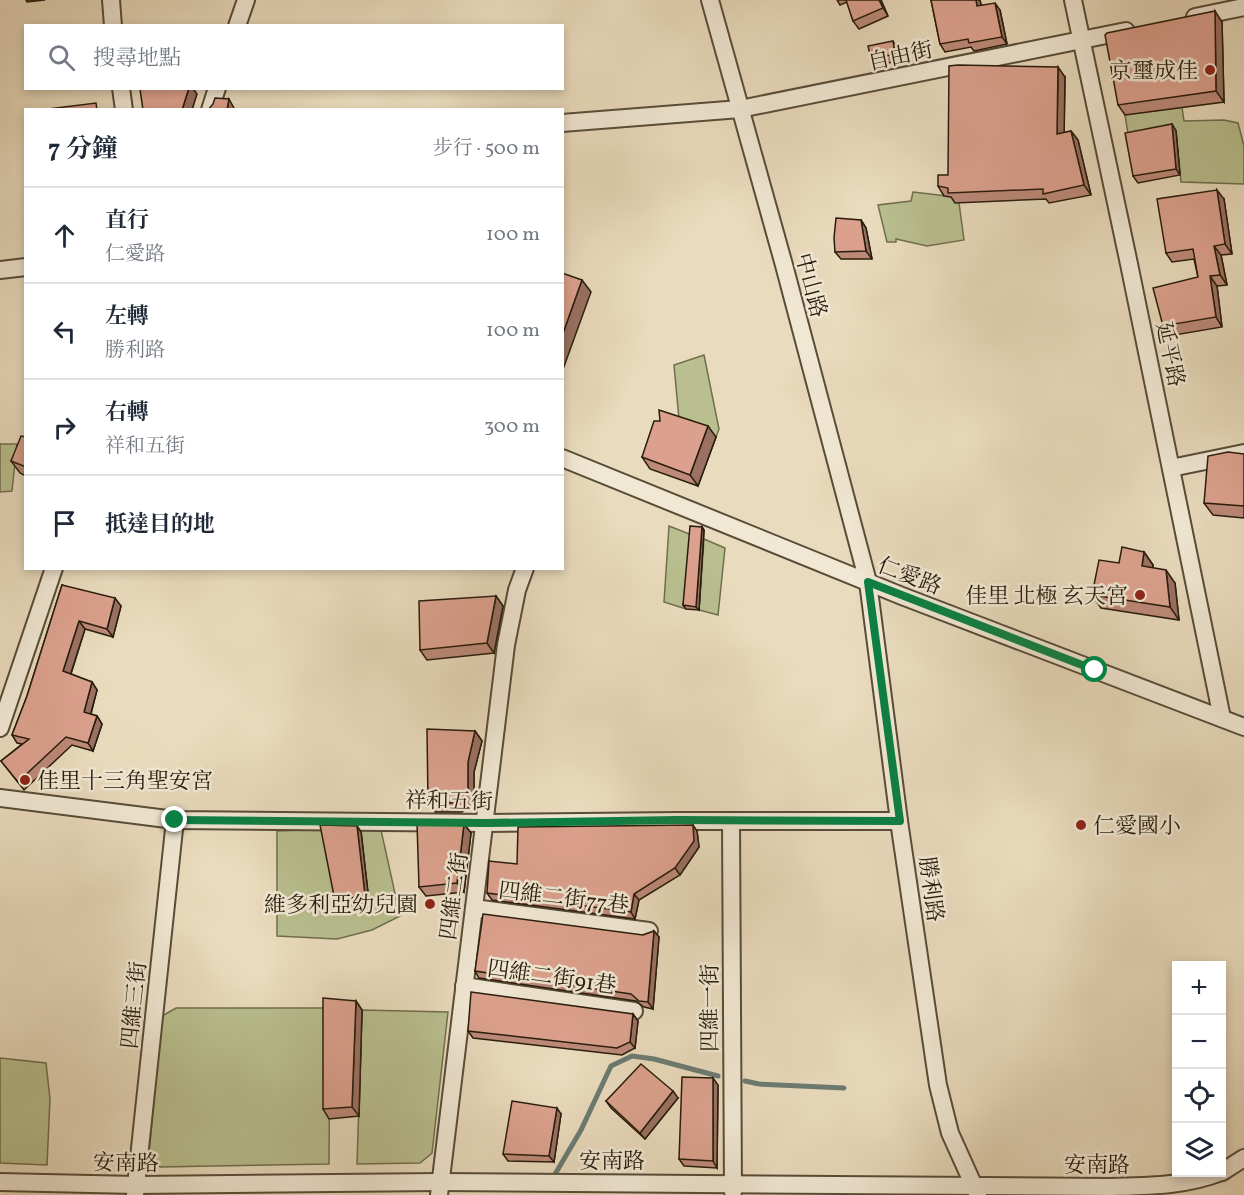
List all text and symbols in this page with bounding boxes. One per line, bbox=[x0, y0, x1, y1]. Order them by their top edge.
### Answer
search box bbox=[24, 24, 564, 90]
street label: 自由街 bbox=[865, 35, 936, 79]
icon: search bbox=[45, 41, 78, 74]
text: 搜尋地點 bbox=[93, 44, 181, 75]
place label: 京璽成佳 bbox=[1110, 57, 1198, 88]
marker: 京璽成佳 bbox=[1203, 63, 1217, 77]
text: 7 分鐘 bbox=[48, 132, 118, 168]
text: 步行 · 500 m bbox=[433, 135, 540, 163]
text: 直行 bbox=[105, 206, 149, 237]
icon: ahead bbox=[48, 219, 81, 252]
text: 100 m bbox=[486, 221, 540, 249]
text: 仁愛路 bbox=[105, 241, 165, 269]
street label: 中山路 bbox=[786, 250, 833, 322]
text: 左轉 bbox=[105, 302, 149, 333]
icon: left bbox=[48, 315, 81, 348]
text: 100 m bbox=[486, 317, 540, 345]
street label: 延平路 bbox=[1147, 319, 1191, 390]
text: 勝利路 bbox=[105, 337, 165, 365]
text: 右轉 bbox=[105, 398, 149, 429]
icon: right bbox=[48, 411, 81, 444]
text: 300 m bbox=[484, 413, 540, 441]
text: 祥和五街 bbox=[105, 433, 185, 461]
icon: arrive bbox=[48, 507, 81, 540]
text: 抵達目的地 bbox=[105, 510, 215, 541]
street label: 仁愛路 bbox=[873, 551, 945, 604]
place label: 佳里 北極 玄天宮 bbox=[965, 582, 1128, 613]
marker: 佳里 北極 玄天宮 bbox=[1133, 588, 1147, 602]
route start bbox=[1081, 656, 1107, 682]
place label: 佳里十三角聖安宮 bbox=[37, 767, 213, 798]
marker: 佳里十三角聖安宮 bbox=[18, 773, 32, 787]
street label: 祥和五街 bbox=[405, 786, 493, 819]
route end bbox=[161, 806, 187, 832]
place label: 仁愛國小 bbox=[1093, 812, 1181, 843]
marker: 仁愛國小 bbox=[1074, 818, 1088, 832]
street label: 四維二街 bbox=[434, 851, 477, 942]
street label: 勝利路 bbox=[910, 855, 949, 924]
street label: 四維二街77巷 bbox=[497, 876, 631, 923]
place label: 維多利亞幼兒園 bbox=[264, 891, 418, 922]
marker: 維多利亞幼兒園 bbox=[423, 897, 437, 911]
street label: 四維二街91巷 bbox=[485, 954, 618, 1003]
street label: 四維三街 bbox=[115, 960, 156, 1051]
map controls bbox=[1172, 961, 1226, 1177]
button: + bbox=[1172, 961, 1226, 1015]
street label: 四維一街 bbox=[696, 964, 727, 1052]
button: − bbox=[1172, 1015, 1226, 1069]
button: locate bbox=[1172, 1069, 1226, 1123]
button: layers bbox=[1172, 1123, 1226, 1177]
street label: 安南路 bbox=[579, 1147, 645, 1178]
street label: 安南路 bbox=[93, 1148, 159, 1181]
street label: 安南路 bbox=[1064, 1151, 1130, 1182]

